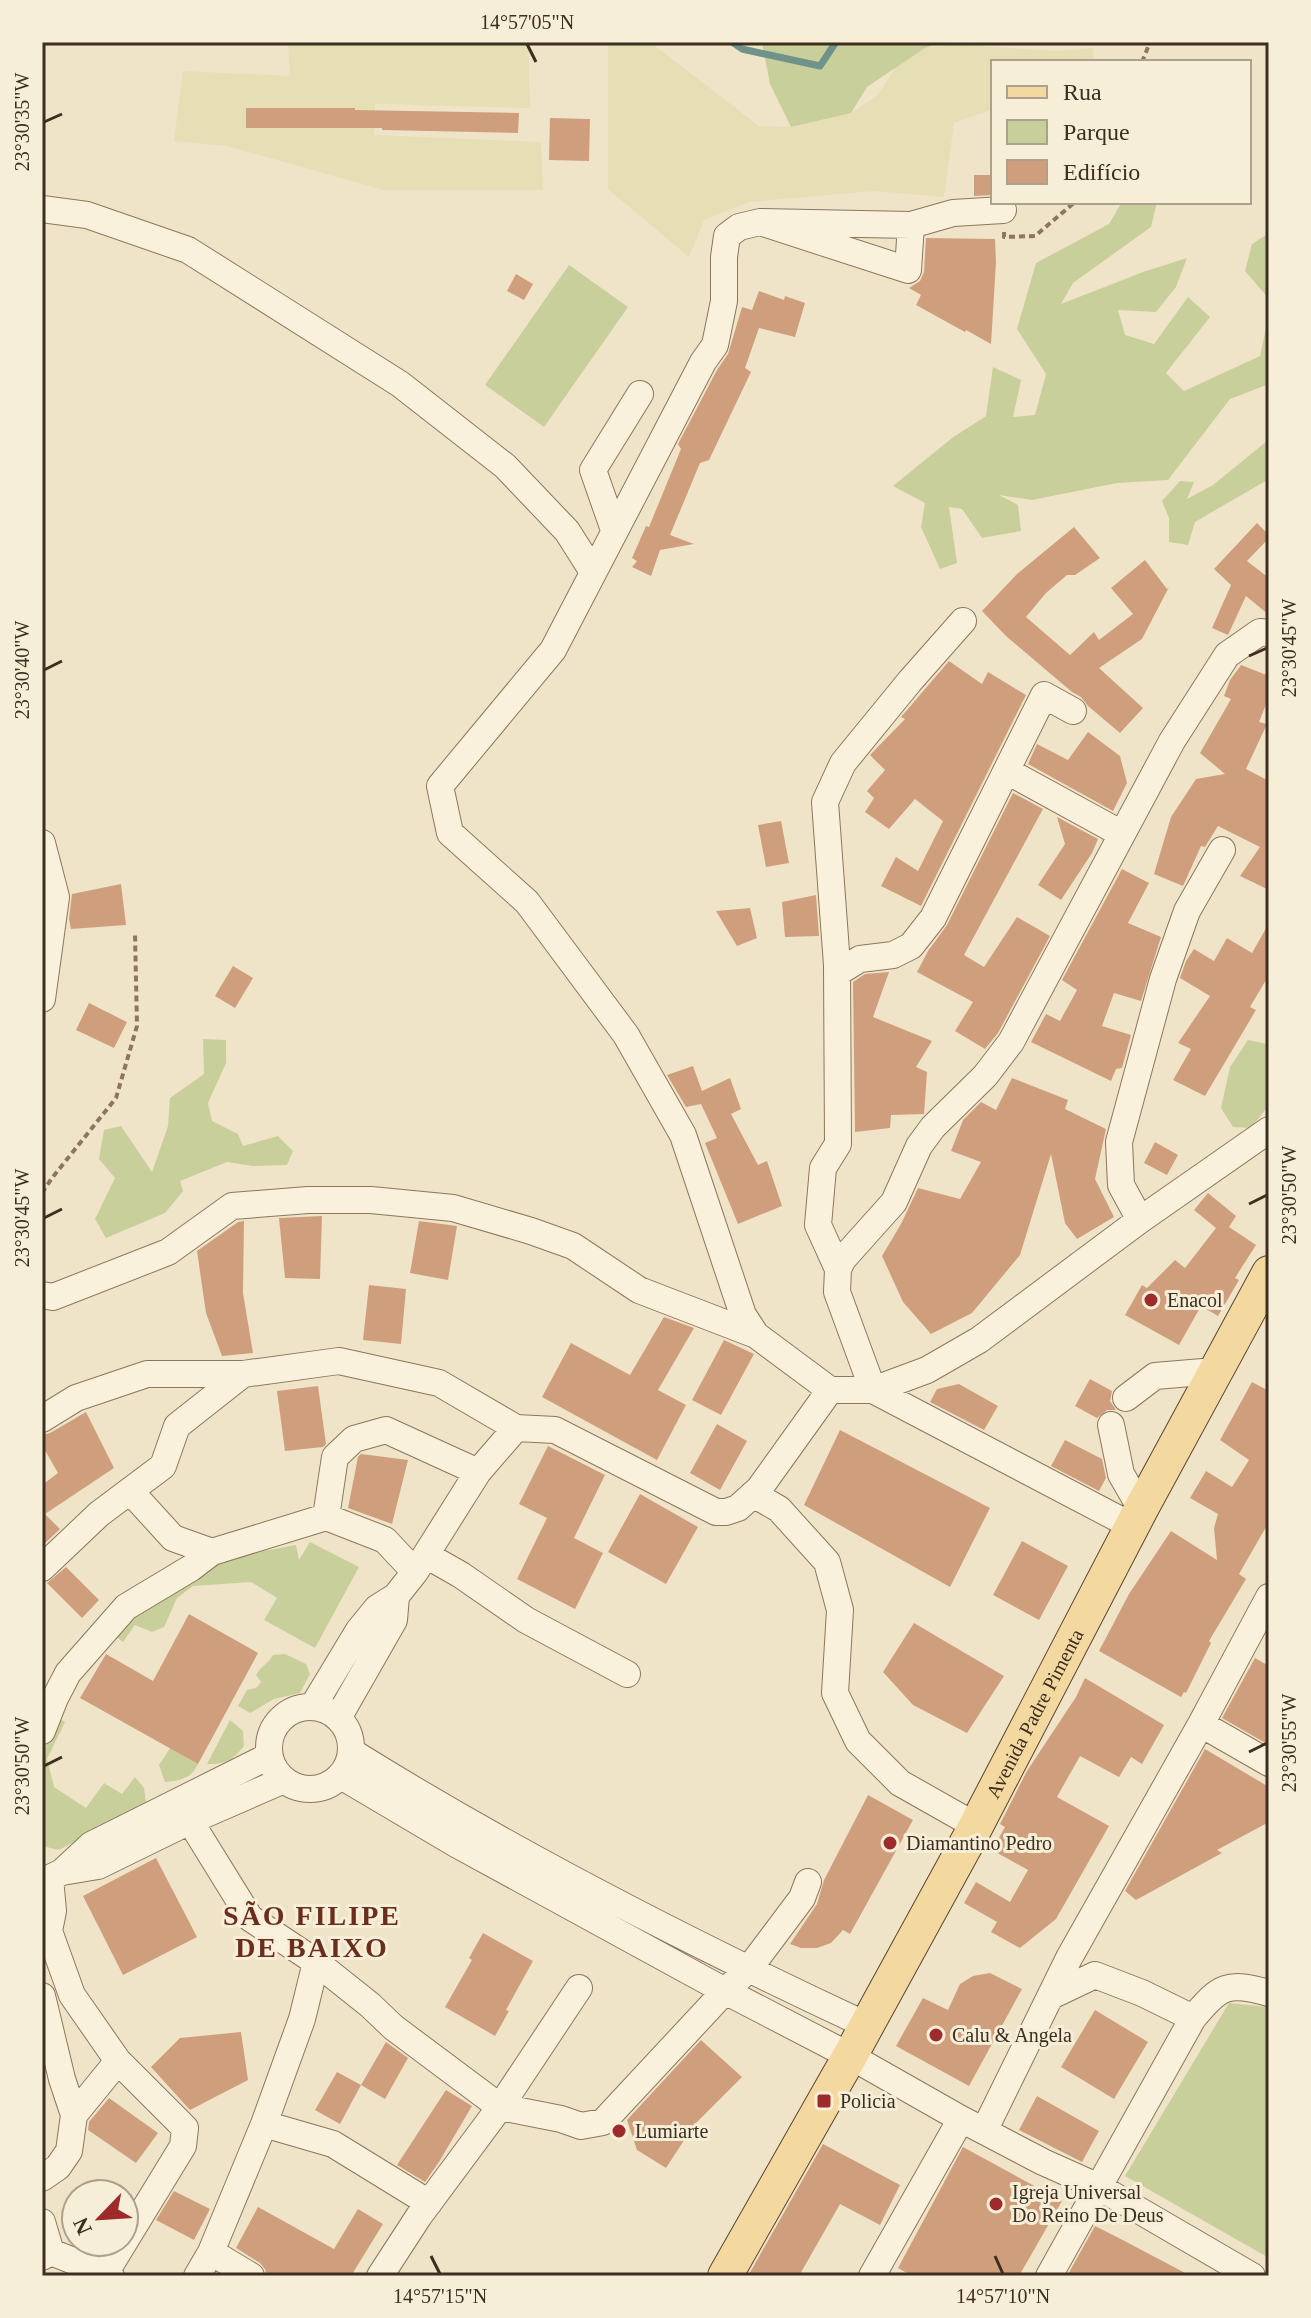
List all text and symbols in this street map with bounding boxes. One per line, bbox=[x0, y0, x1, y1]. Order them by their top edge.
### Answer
text: 14°57'05"N bbox=[480, 11, 574, 33]
legend bbox=[991, 60, 1251, 204]
text: 23°30'35"W bbox=[11, 73, 33, 171]
text: Rua bbox=[1063, 79, 1102, 105]
text: Parque bbox=[1063, 119, 1130, 145]
text: Edifício bbox=[1063, 159, 1140, 185]
text: 23°30'45"W bbox=[1278, 599, 1300, 697]
text: 23°30'40"W bbox=[11, 621, 33, 719]
text: 23°30'50"W bbox=[1278, 1146, 1300, 1244]
text: 23°30'45"W bbox=[11, 1169, 33, 1267]
place label: Enacol bbox=[1167, 1289, 1223, 1311]
marker: Enacol bbox=[1142, 1291, 1160, 1309]
street label: Avenida Padre Pimenta bbox=[981, 1625, 1088, 1802]
text: 23°30'55"W bbox=[1278, 1694, 1300, 1792]
text: 23°30'50"W bbox=[11, 1717, 33, 1815]
place label: Diamantino Pedro bbox=[906, 1832, 1052, 1854]
marker: Diamantino Pedro bbox=[881, 1834, 899, 1852]
district label: SÃO FILIPE DE BAIXO bbox=[223, 1900, 401, 1963]
place label: Calu & Angela bbox=[952, 2024, 1072, 2047]
marker: Calu & Angela bbox=[927, 2026, 945, 2044]
place label: Policia bbox=[840, 2090, 896, 2112]
marker: Policia bbox=[815, 2092, 833, 2110]
place label: Lumiarte bbox=[635, 2120, 708, 2142]
marker: Lumiarte bbox=[610, 2122, 628, 2140]
north arrow bbox=[60, 2178, 140, 2258]
place label: Igreja Universal Do Reino De Deus bbox=[1012, 2181, 1164, 2226]
marker: Igreja Universal Do Reino De Deus bbox=[987, 2195, 1005, 2213]
text: N bbox=[68, 2214, 97, 2239]
text: 14°57'15"N bbox=[393, 2285, 487, 2307]
text: 14°57'10"N bbox=[956, 2285, 1050, 2307]

